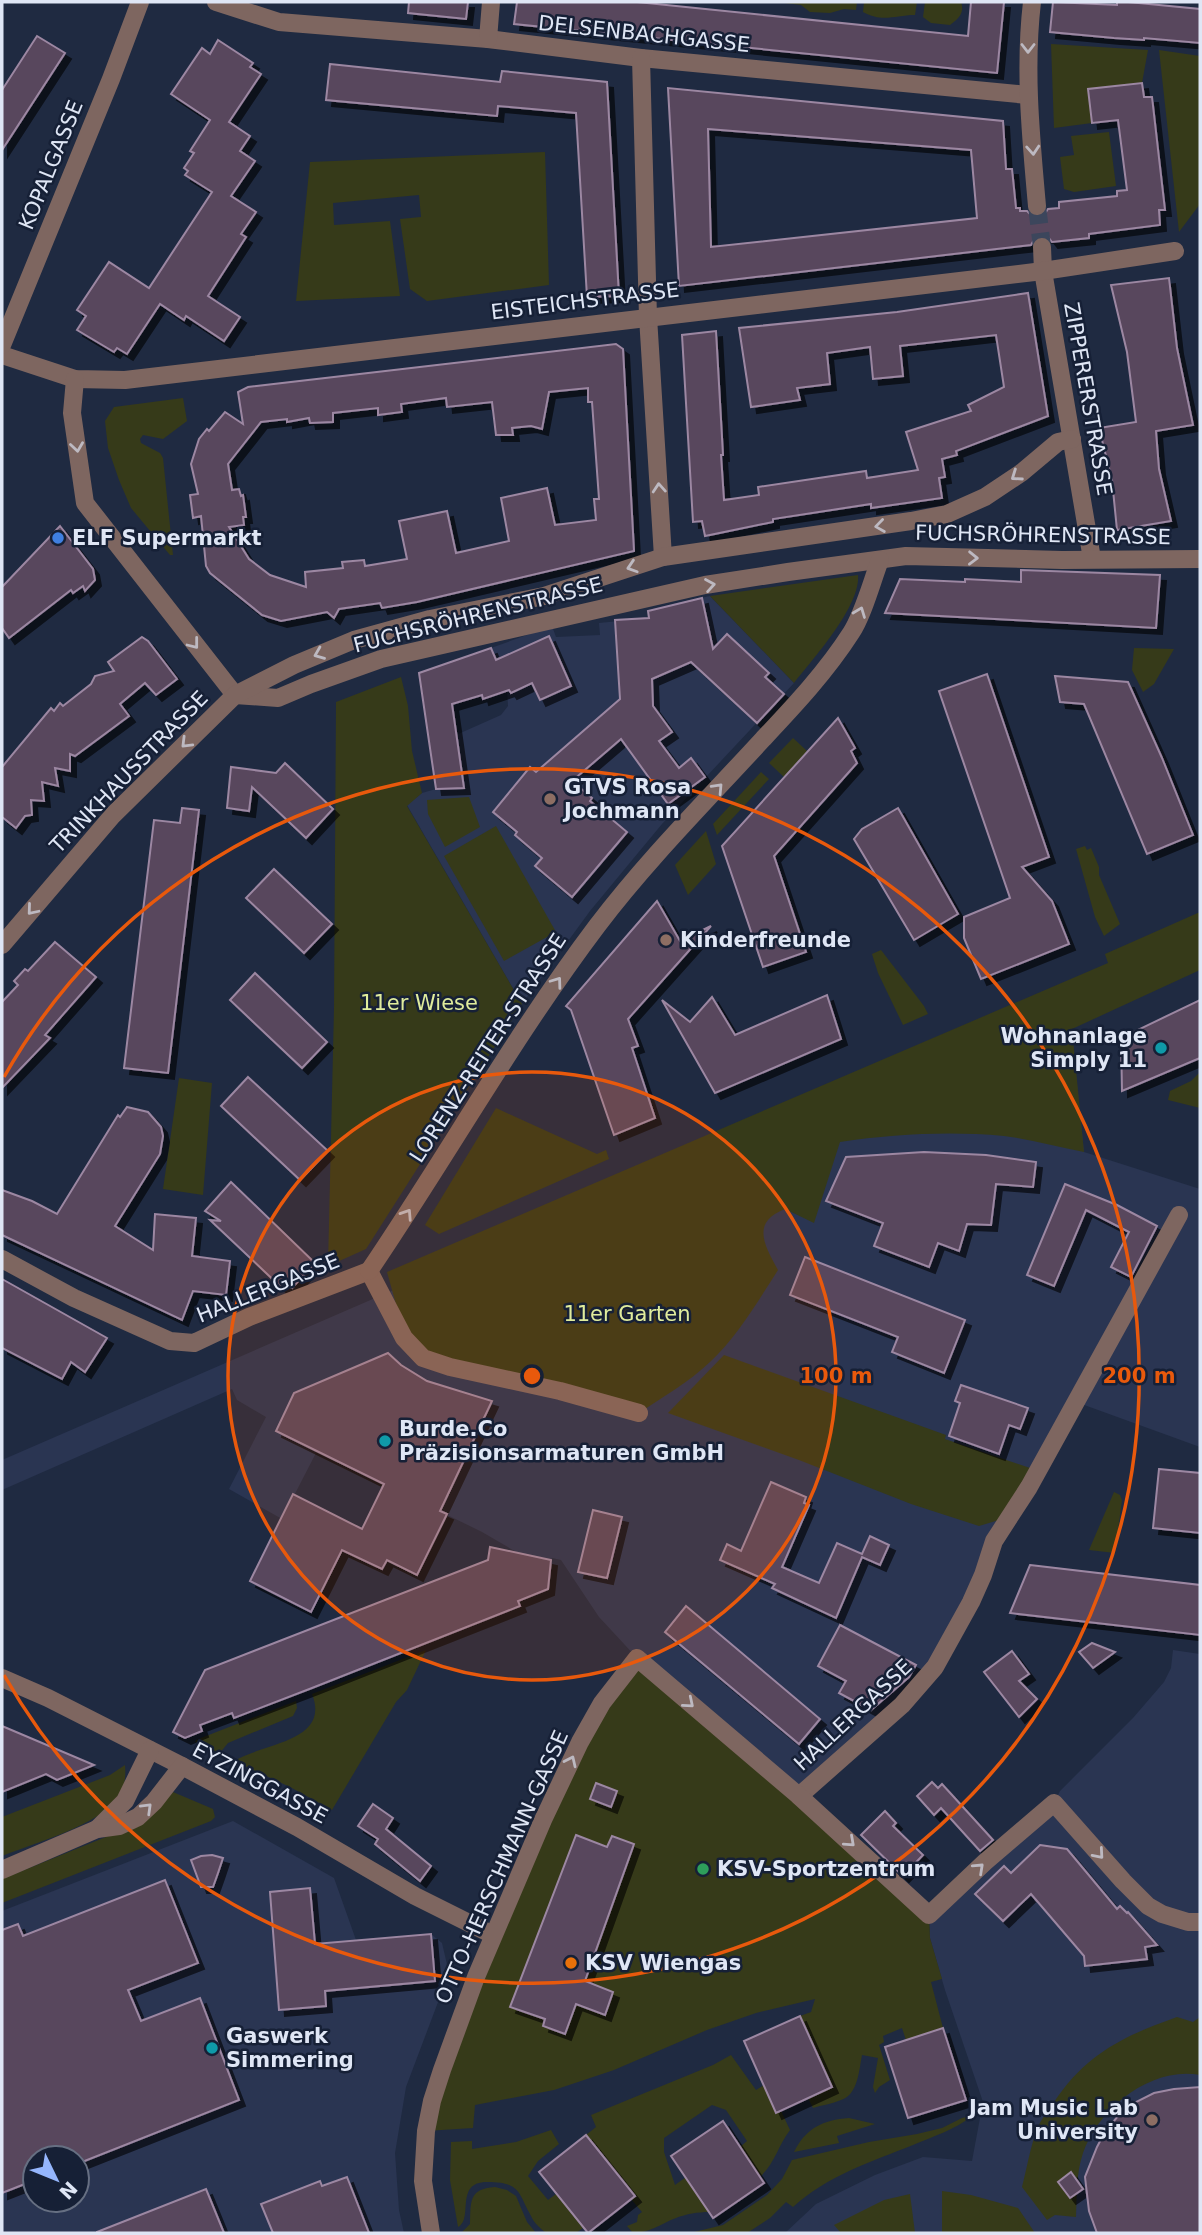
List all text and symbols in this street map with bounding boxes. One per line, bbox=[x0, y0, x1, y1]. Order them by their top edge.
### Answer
street label: DELSENBACHGASSE bbox=[537, 11, 751, 57]
one-way arrow bbox=[1020, 43, 1036, 54]
street label: KOPALGASSE bbox=[14, 97, 88, 233]
one-way arrow bbox=[1025, 145, 1040, 156]
street label: EISTEICHSTRASSE bbox=[489, 278, 681, 324]
street label: ZIPPERERSTRASSE bbox=[1059, 300, 1117, 498]
one-way arrow bbox=[69, 441, 84, 453]
one-way arrow bbox=[1011, 468, 1024, 480]
one-way arrow bbox=[651, 483, 666, 494]
one-way arrow bbox=[874, 518, 886, 533]
street label: FUCHSRÖHRENSTRASSE bbox=[915, 520, 1171, 549]
place label: ELF Supermarkt bbox=[72, 526, 262, 550]
marker: ELF Supermarkt bbox=[50, 530, 66, 546]
one-way arrow bbox=[968, 550, 979, 565]
one-way arrow bbox=[626, 559, 639, 573]
street label: FUCHSRÖHRENSTRASSE bbox=[351, 571, 605, 658]
one-way arrow bbox=[704, 578, 716, 593]
one-way arrow bbox=[852, 606, 866, 619]
one-way arrow bbox=[186, 636, 198, 649]
one-way arrow bbox=[314, 646, 326, 660]
street label: TRINKHAUSSTRASSE bbox=[45, 686, 213, 859]
one-way arrow bbox=[181, 735, 194, 748]
place label: GTVS Rosa Jochmann bbox=[562, 775, 691, 823]
one-way arrow bbox=[710, 783, 722, 796]
marker: GTVS Rosa Jochmann bbox=[542, 791, 558, 807]
one-way arrow bbox=[28, 902, 40, 915]
place label: Kinderfreunde bbox=[680, 928, 851, 952]
street label: LORENZ-REITER-STRASSE bbox=[405, 929, 571, 1167]
marker: Kinderfreunde bbox=[658, 932, 674, 948]
one-way arrow bbox=[549, 977, 561, 990]
park label: 11er Wiese bbox=[360, 991, 478, 1015]
place label: Wohnanlage Simply 11 bbox=[1000, 1024, 1147, 1072]
marker: Wohnanlage Simply 11 bbox=[1153, 1040, 1169, 1056]
one-way arrow bbox=[399, 1208, 412, 1221]
street label: HALLERGASSE bbox=[193, 1248, 343, 1328]
park label: 11er Garten bbox=[563, 1302, 691, 1326]
centre of rings bbox=[520, 1364, 544, 1388]
text: 100 m bbox=[799, 1364, 873, 1388]
text: 200 m bbox=[1102, 1364, 1176, 1388]
place label: Burde.Co Präzisionsarmaturen GmbH bbox=[399, 1417, 724, 1465]
marker: Burde.Co Präzisionsarmaturen GmbH bbox=[377, 1433, 393, 1449]
street label: HALLERGASSE bbox=[789, 1654, 917, 1776]
one-way arrow bbox=[681, 1694, 694, 1707]
street label: OTTO-HERSCHMANN-GASSE bbox=[431, 1727, 573, 2007]
street label: EYZINGGASSE bbox=[188, 1737, 332, 1829]
one-way arrow bbox=[563, 1756, 577, 1768]
one-way arrow bbox=[139, 1804, 152, 1817]
one-way arrow bbox=[842, 1834, 855, 1846]
one-way arrow bbox=[1091, 1846, 1103, 1859]
place label: KSV-Sportzentrum bbox=[717, 1857, 935, 1881]
marker: KSV-Sportzentrum bbox=[695, 1861, 711, 1877]
one-way arrow bbox=[971, 1863, 984, 1876]
place label: KSV Wiengas bbox=[585, 1951, 741, 1975]
marker: KSV Wiengas bbox=[563, 1955, 579, 1971]
place label: Gaswerk Simmering bbox=[226, 2024, 354, 2072]
marker: Gaswerk Simmering bbox=[204, 2040, 220, 2056]
place label: Jam Music Lab University bbox=[967, 2096, 1138, 2144]
marker: Jam Music Lab University bbox=[1144, 2112, 1160, 2128]
north arrow bbox=[21, 2144, 91, 2214]
text: N bbox=[55, 2177, 82, 2204]

